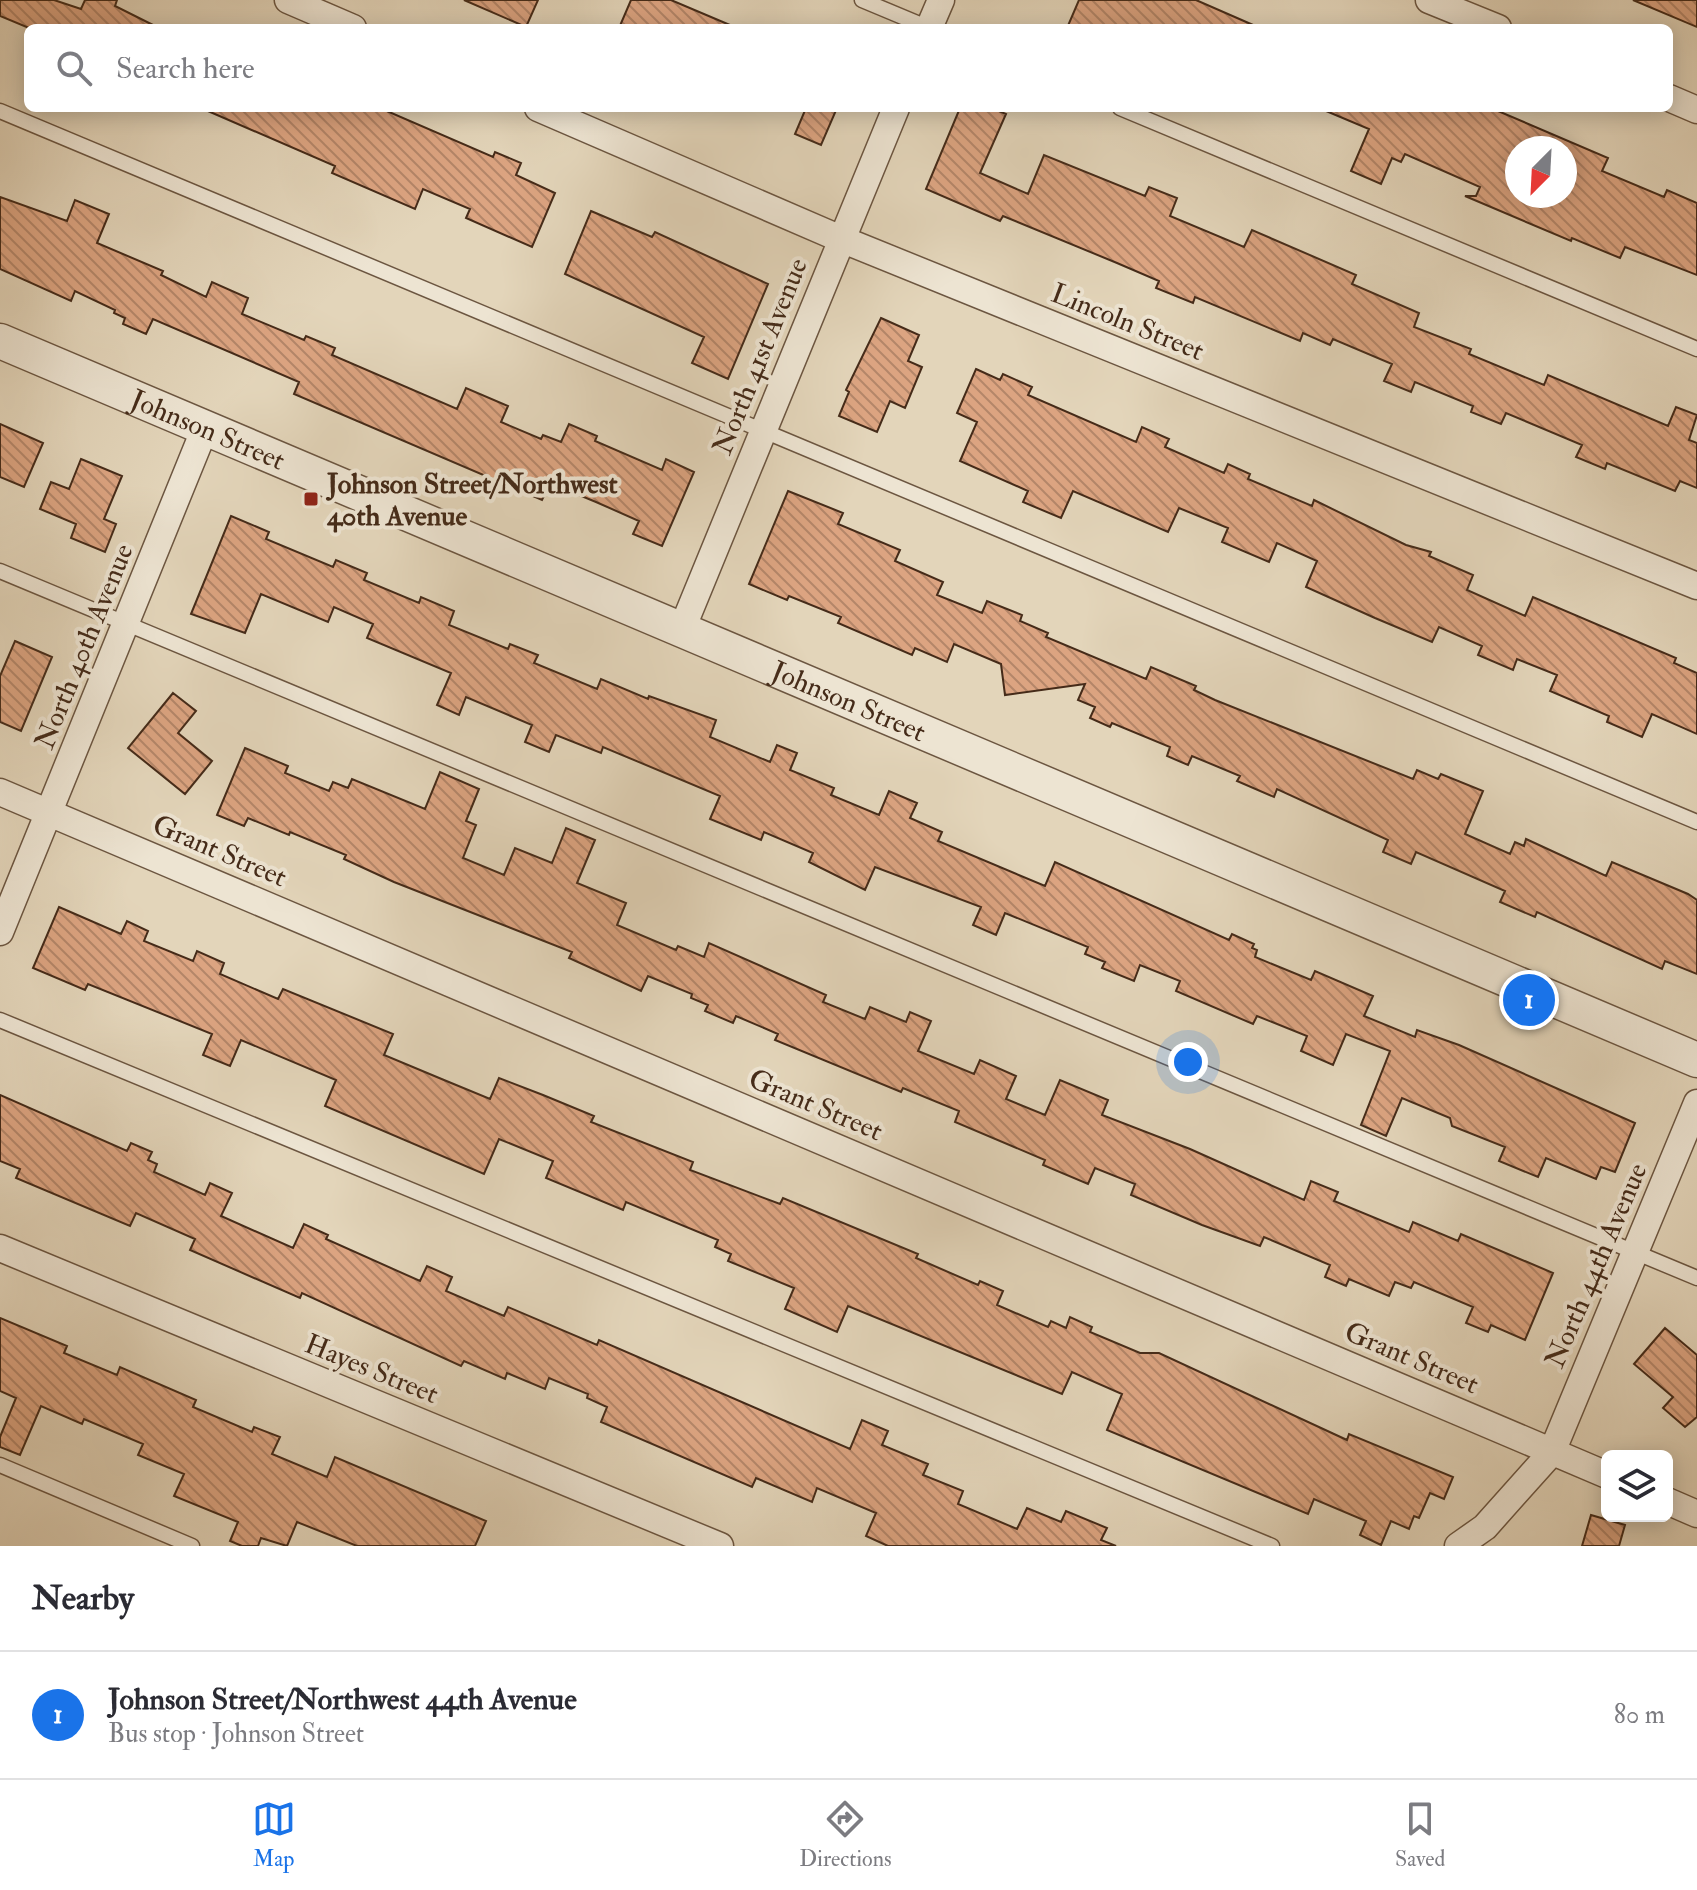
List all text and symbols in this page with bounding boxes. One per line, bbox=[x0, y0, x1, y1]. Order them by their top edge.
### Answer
search box bbox=[24, 24, 1673, 112]
icon: search bbox=[52, 46, 96, 90]
text: Search here bbox=[116, 50, 255, 87]
north arrow bbox=[1505, 136, 1577, 208]
street label: North 41st Avenue bbox=[705, 253, 816, 460]
street label: Lincoln Street bbox=[1046, 276, 1209, 369]
street label: Johnson Street bbox=[124, 382, 290, 479]
place label: Johnson Street/Northwest 40th Avenue bbox=[325, 467, 618, 534]
marker: Johnson Street/Northwest 40th Avenue bbox=[302, 490, 320, 508]
street label: North 40th Avenue bbox=[27, 539, 142, 754]
street label: Johnson Street bbox=[765, 654, 931, 750]
street label: Grant Street bbox=[147, 807, 292, 895]
pin: 1 bbox=[1503, 970, 1555, 1030]
your location bbox=[1168, 1042, 1208, 1082]
street label: Grant Street bbox=[743, 1061, 888, 1149]
street label: North 44th Avenue bbox=[1538, 1158, 1655, 1373]
street label: Grant Street bbox=[1339, 1314, 1484, 1402]
street label: Hayes Street bbox=[300, 1327, 443, 1412]
map controls bbox=[1601, 1450, 1673, 1522]
button: layers bbox=[1601, 1450, 1673, 1522]
text: Nearby bbox=[32, 1577, 134, 1620]
text: Johnson Street/Northwest 44th Avenue bbox=[108, 1681, 577, 1718]
text: 1 bbox=[53, 1699, 63, 1731]
text: 80 m bbox=[1614, 1699, 1665, 1731]
text: Bus stop · Johnson Street bbox=[108, 1718, 364, 1750]
tab: Map bbox=[252, 1797, 296, 1873]
tab: Directions bbox=[799, 1797, 892, 1873]
tab: Saved bbox=[1395, 1797, 1445, 1873]

